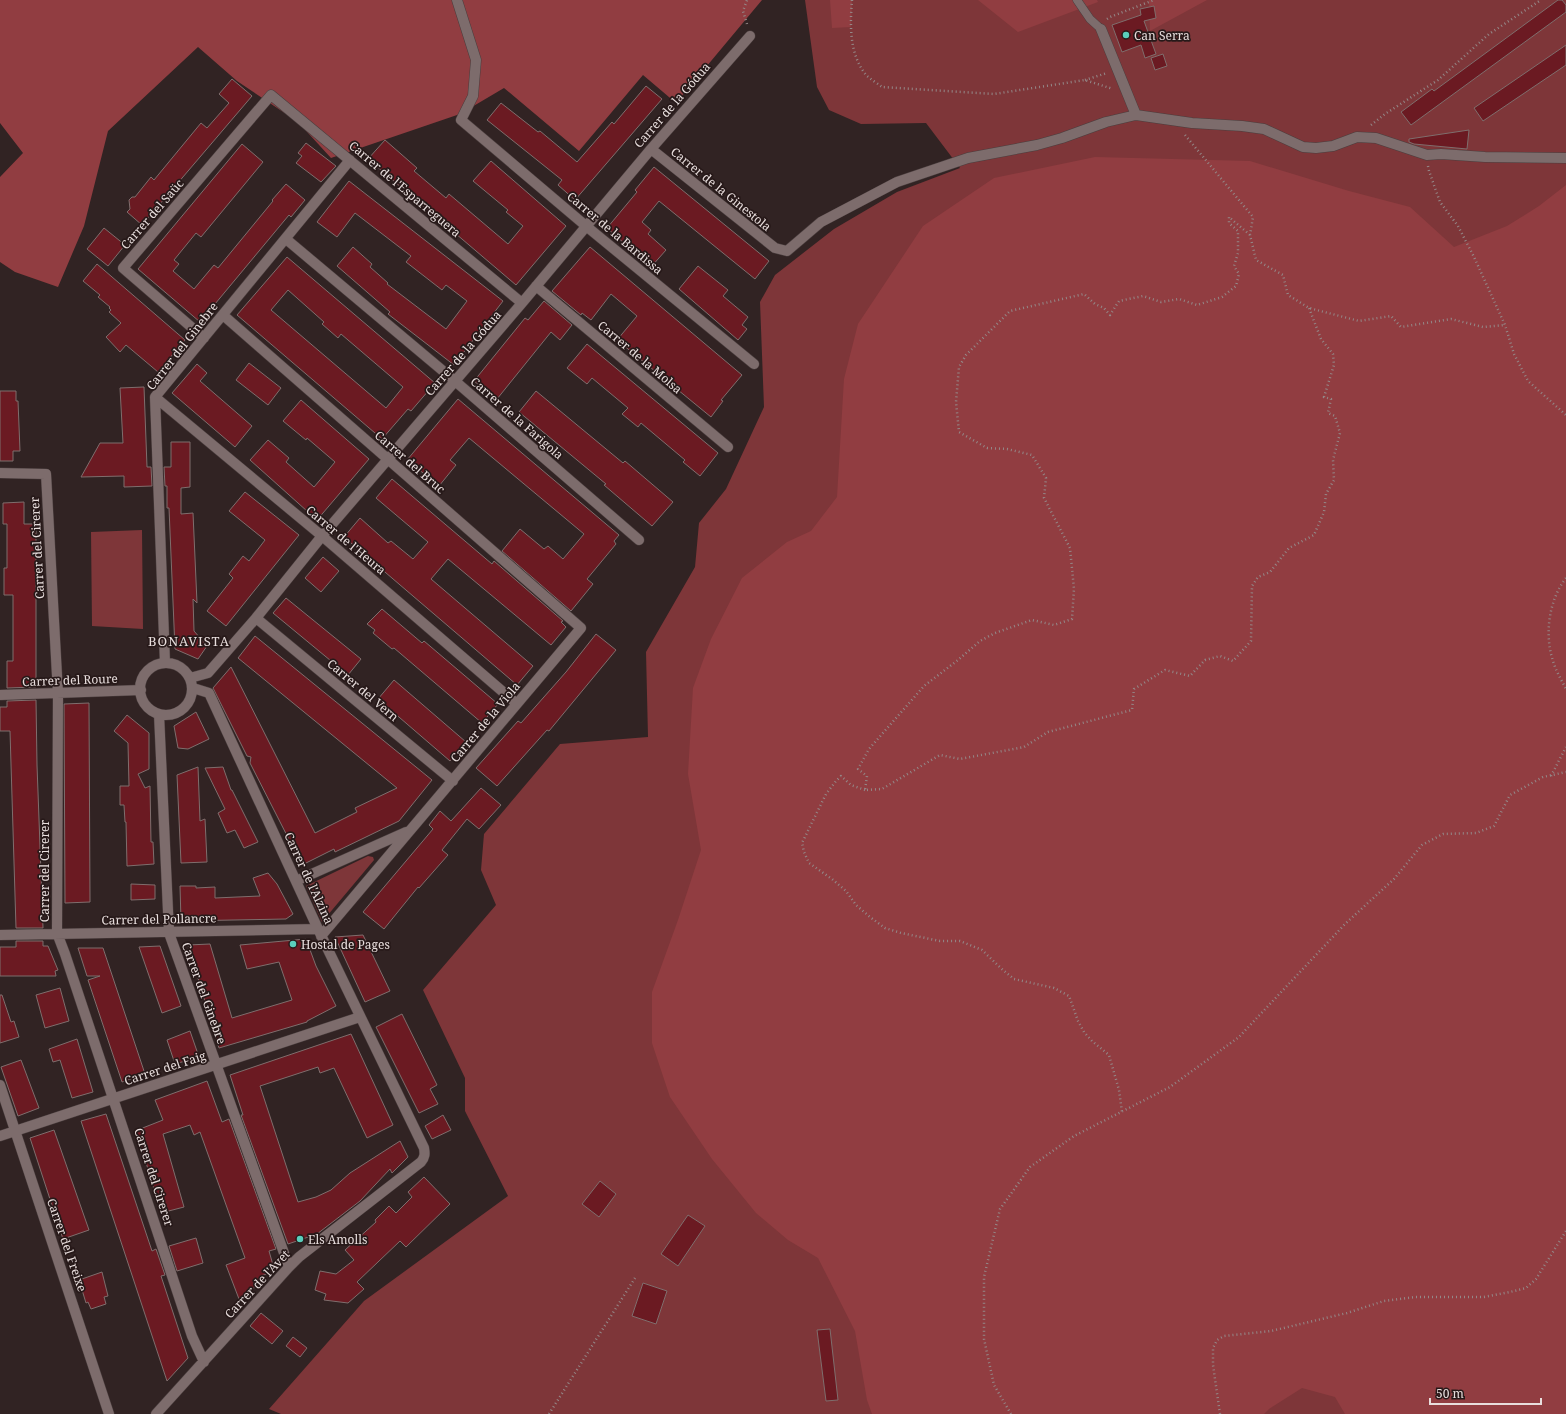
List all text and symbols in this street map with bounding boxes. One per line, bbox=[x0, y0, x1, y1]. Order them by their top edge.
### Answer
place label: Can Serra bbox=[1134, 27, 1190, 44]
marker: Can Serra bbox=[1121, 30, 1131, 40]
street label: Carrer de la Gódua bbox=[630, 58, 714, 151]
street label: Carrer de l'Esparreguera bbox=[345, 137, 465, 241]
street label: Carrer de la Ginestola bbox=[667, 143, 775, 235]
street label: Carrer del Saüc bbox=[117, 175, 187, 253]
street label: Carrer de la Bardissa bbox=[564, 188, 667, 278]
street label: Carrer del Ginebre bbox=[142, 299, 222, 393]
street label: Carrer de la Gódua bbox=[421, 306, 505, 399]
street label: Carrer de la Molsa bbox=[594, 317, 686, 397]
street label: Carrer de la Farigola bbox=[467, 373, 567, 463]
street label: Carrer del Bruc bbox=[371, 427, 449, 497]
street label: Carrer del Cirerer bbox=[26, 496, 48, 600]
street label: Carrer de l'Heura bbox=[302, 501, 390, 579]
district label: BONAVISTA bbox=[148, 632, 230, 650]
street label: Carrer del Vern bbox=[324, 655, 403, 725]
street label: Carrer del Roure bbox=[22, 670, 118, 690]
street label: Carrer de la Viola bbox=[446, 678, 524, 766]
street label: Carrer del Cirerer bbox=[36, 820, 53, 922]
street label: Carrer de l'Alzina bbox=[280, 829, 338, 927]
street label: Carrer del Pollancre bbox=[101, 909, 217, 929]
place label: Hostal de Pages bbox=[301, 936, 390, 953]
marker: Hostal de Pages bbox=[288, 939, 298, 949]
street label: Carrer del Ginebre bbox=[178, 940, 230, 1046]
street label: Carrer del Faig bbox=[122, 1047, 209, 1089]
street label: Carrer del Cirerer bbox=[130, 1126, 178, 1229]
street label: Carrer del Freixe bbox=[43, 1196, 91, 1294]
place label: Els Amolls bbox=[308, 1231, 367, 1248]
marker: Els Amolls bbox=[295, 1234, 305, 1244]
street label: Carrer de l'Avet bbox=[221, 1246, 293, 1322]
scale bar bbox=[1430, 1380, 1541, 1406]
text: 50 m bbox=[1436, 1385, 1464, 1402]

